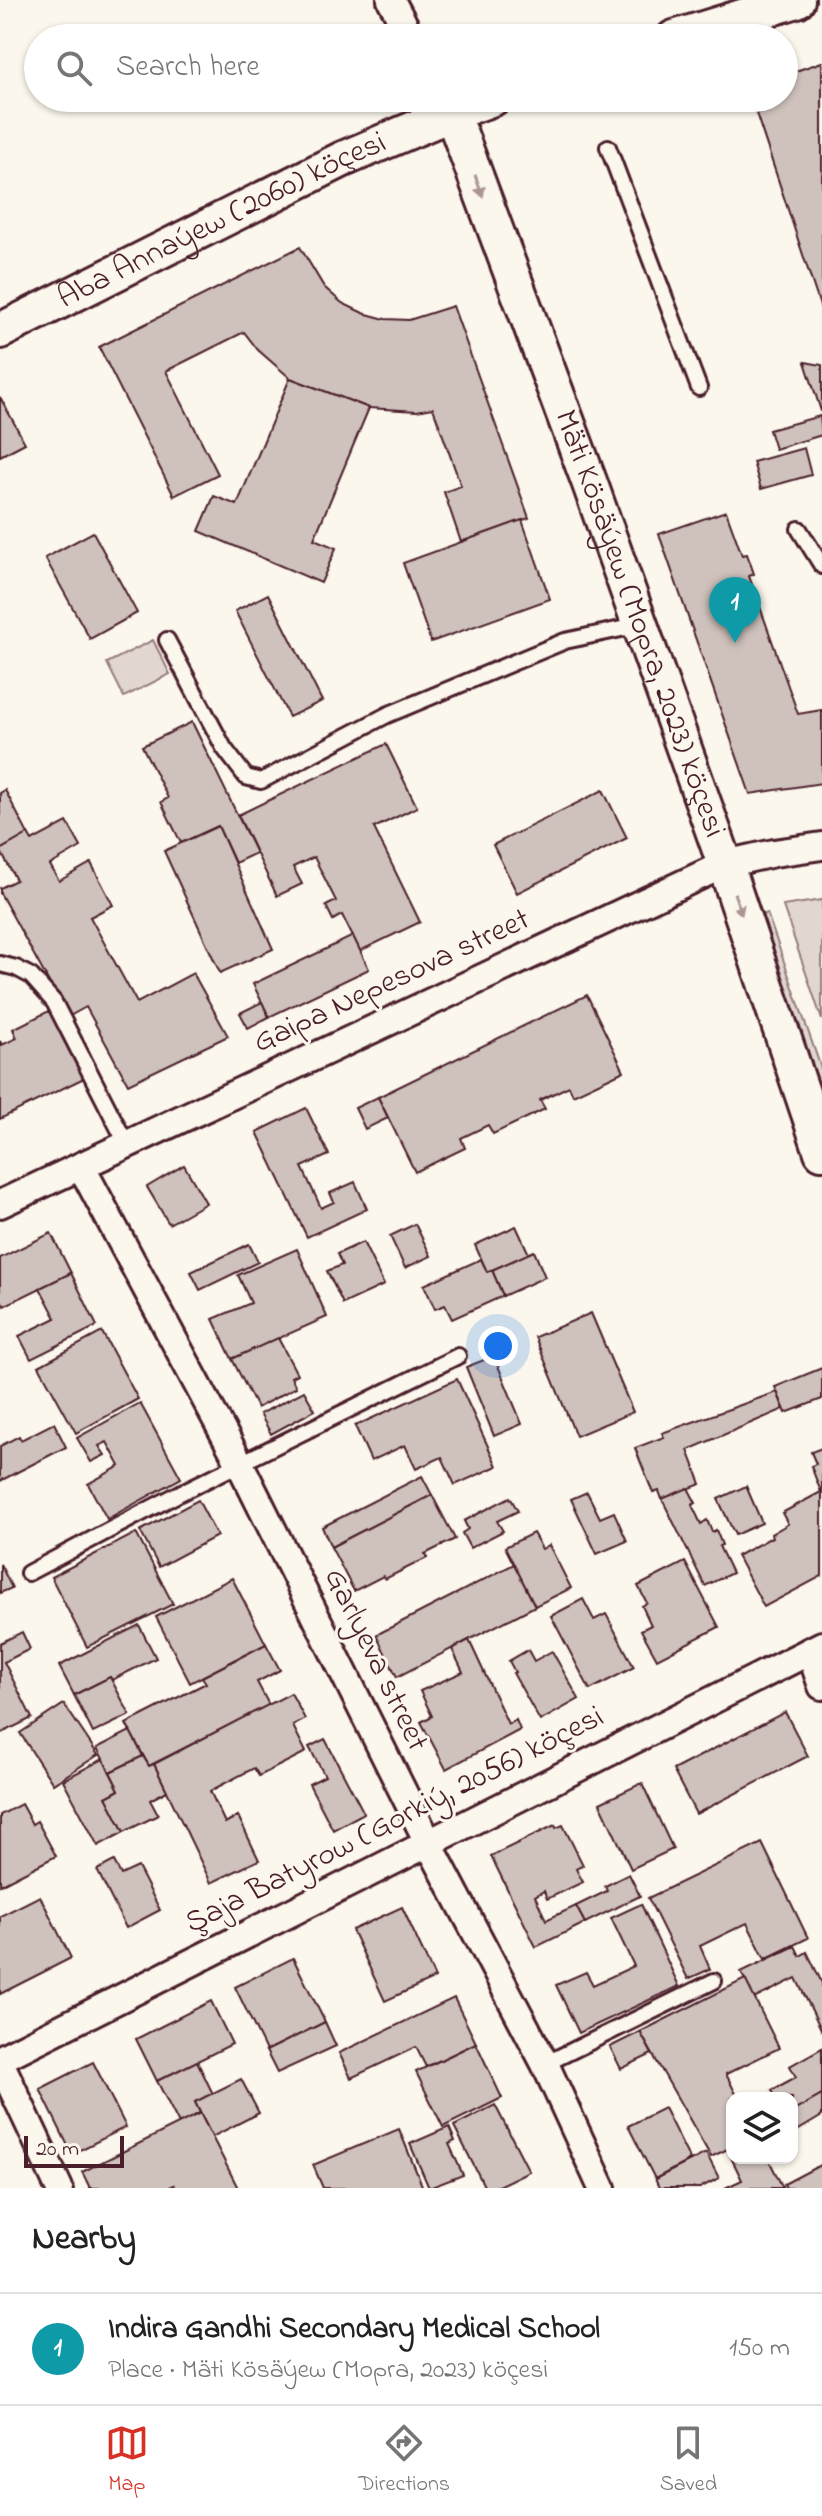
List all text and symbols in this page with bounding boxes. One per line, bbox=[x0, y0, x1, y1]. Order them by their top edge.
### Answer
search box bbox=[24, 24, 798, 112]
icon: search bbox=[52, 46, 96, 90]
text: Search here bbox=[116, 46, 260, 90]
street label: Aba Annaýew (2060) köçesi bbox=[50, 120, 394, 322]
one-way arrow bbox=[473, 174, 486, 198]
street label: Mäti Kösäýew (Mopra, 2023) köçesi bbox=[541, 403, 737, 844]
pin: 1 bbox=[709, 577, 761, 643]
one-way arrow bbox=[733, 893, 745, 917]
street label: Gaipa Nepesova street bbox=[246, 897, 538, 1067]
your location bbox=[478, 1326, 518, 1366]
street label: Garlyeva street bbox=[310, 1560, 440, 1760]
street label: Şaja Batyrow (Gorkiý, 2056) köçesi bbox=[177, 1695, 613, 1947]
map controls bbox=[726, 2092, 798, 2164]
button: layers bbox=[726, 2092, 798, 2164]
scale bar bbox=[24, 2132, 124, 2168]
text: 20 m bbox=[36, 2134, 79, 2166]
text: Nearby bbox=[32, 2215, 136, 2265]
text: Indira Gandhi Secondary Medical School bbox=[108, 2308, 600, 2352]
text: 1 bbox=[54, 2330, 62, 2368]
text: 150 m bbox=[729, 2330, 790, 2368]
text: Place · Mäti Kösäýew (Mopra, 2023) köçesi bbox=[108, 2352, 548, 2390]
tab: Map bbox=[105, 2421, 149, 2501]
tab: Directions bbox=[359, 2421, 450, 2501]
tab: Saved bbox=[660, 2421, 717, 2501]

